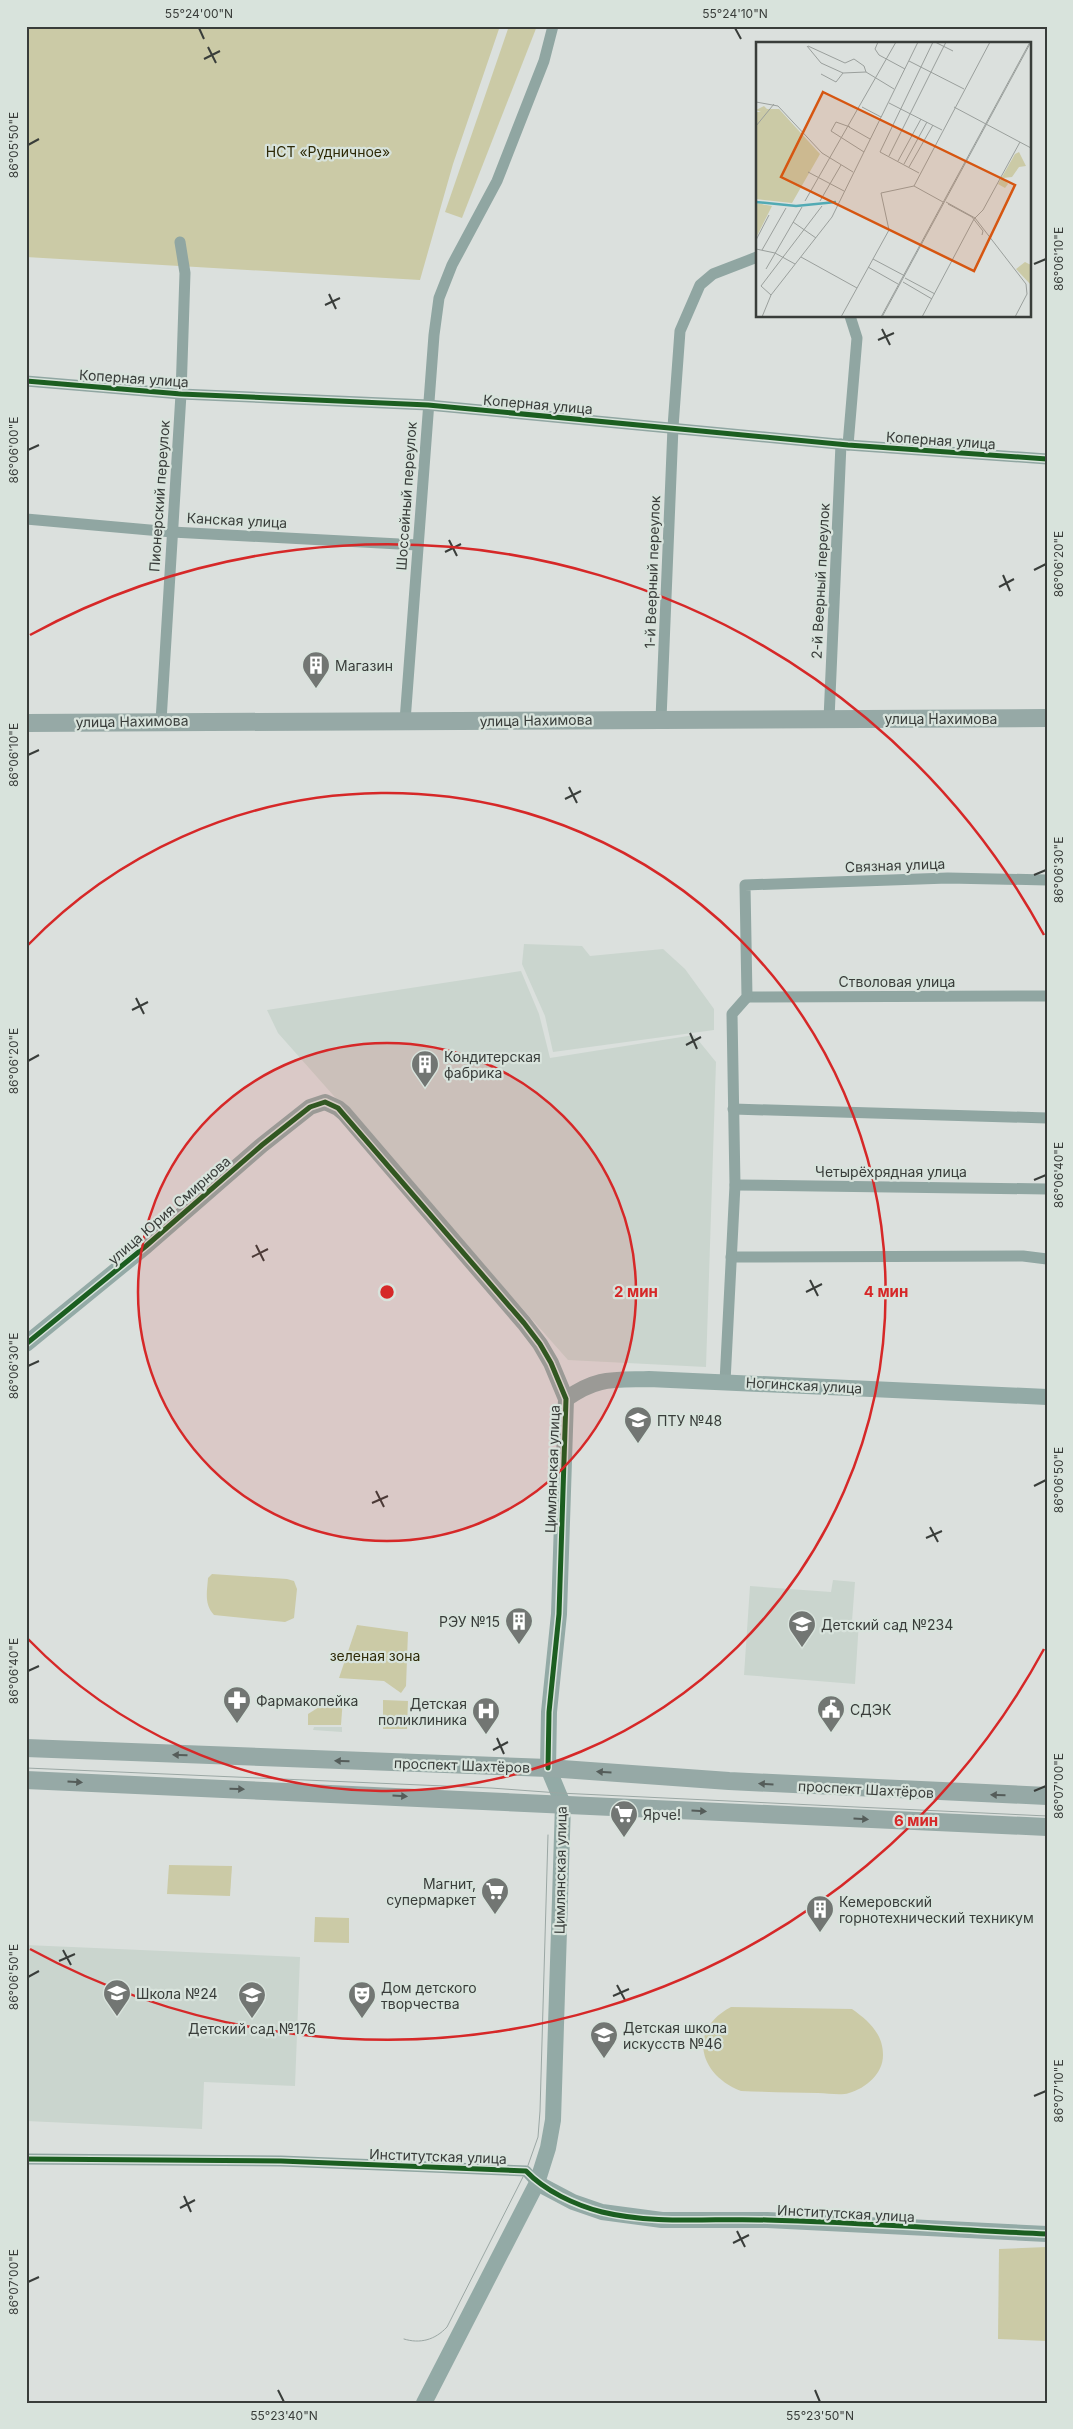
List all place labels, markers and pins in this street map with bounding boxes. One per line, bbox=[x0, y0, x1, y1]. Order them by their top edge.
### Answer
building icon: Магазин bbox=[301, 650, 331, 689]
place label: Магазин bbox=[335, 657, 393, 674]
place label: Кондитерская фабрика bbox=[444, 1048, 541, 1081]
building icon: Кондитерская фабрика bbox=[410, 1049, 440, 1088]
centre of rings bbox=[378, 1283, 396, 1301]
school or university icon: ПТУ №48 bbox=[623, 1405, 653, 1444]
place label: ПТУ №48 bbox=[657, 1412, 722, 1429]
building icon: РЭУ №15 bbox=[504, 1606, 534, 1645]
school or university icon: Детский сад №234 bbox=[787, 1609, 817, 1648]
place label: РЭУ №15 bbox=[439, 1613, 500, 1630]
place label: Детский сад №234 bbox=[821, 1616, 953, 1633]
pharmacy icon: Фармакопейка bbox=[222, 1685, 252, 1724]
place label: Фармакопейка bbox=[256, 1692, 358, 1709]
public building icon: СДЭК bbox=[816, 1694, 846, 1733]
place label: Детская поликлиника bbox=[378, 1695, 467, 1728]
hospital icon: Детская поликлиника bbox=[471, 1696, 501, 1735]
place label: СДЭК bbox=[850, 1701, 892, 1718]
supermarket icon: Ярче! bbox=[609, 1799, 639, 1838]
place label: Ярче! bbox=[643, 1806, 681, 1823]
place label: Магнит, супермаркет bbox=[386, 1875, 476, 1908]
supermarket icon: Магнит, супермаркет bbox=[480, 1876, 510, 1915]
place label: Кемеровский горнотехнический техникум bbox=[839, 1893, 1034, 1926]
building icon: Кемеровский горнотехнический техникум bbox=[805, 1894, 835, 1933]
school or university icon: Школа №24 bbox=[102, 1978, 132, 2017]
place label: Дом детского творчества bbox=[381, 1979, 477, 2012]
school or university icon: Детский сад №176 bbox=[237, 1980, 267, 2019]
theatre icon: Дом детского творчества bbox=[347, 1980, 377, 2019]
place label: Школа №24 bbox=[136, 1985, 218, 2002]
place label: Детская школа искусств №46 bbox=[623, 2019, 727, 2052]
place label: Детский сад №176 bbox=[188, 2020, 316, 2037]
school or university icon: Детская школа искусств №46 bbox=[589, 2020, 619, 2059]

